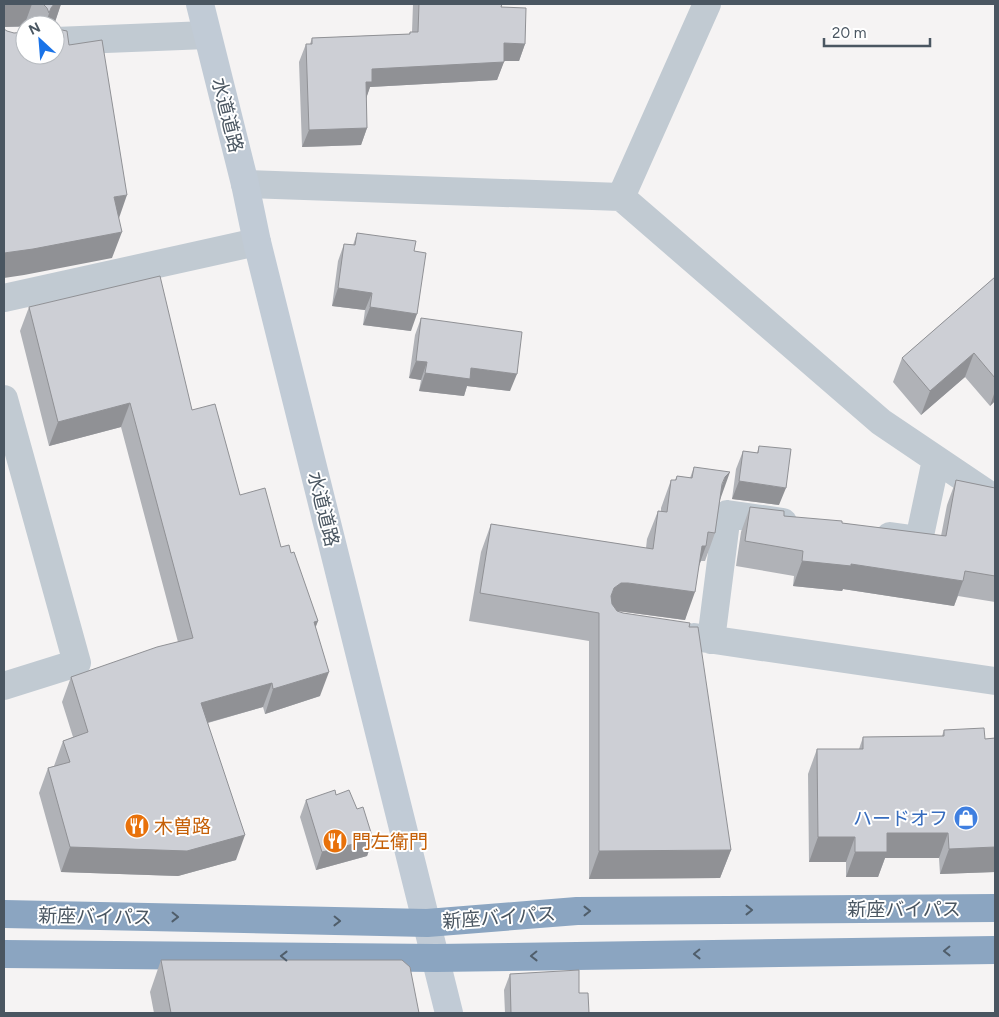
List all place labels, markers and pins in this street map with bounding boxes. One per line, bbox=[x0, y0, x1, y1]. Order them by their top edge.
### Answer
shop icon: ハードオフ bbox=[953, 805, 979, 831]
place label: ハードオフ bbox=[853, 807, 948, 830]
restaurant icon: 木曽路 bbox=[124, 813, 150, 839]
place label: 木曽路 bbox=[154, 815, 211, 838]
restaurant icon: 門左衛門 bbox=[322, 828, 348, 854]
place label: 門左衛門 bbox=[352, 830, 428, 853]

